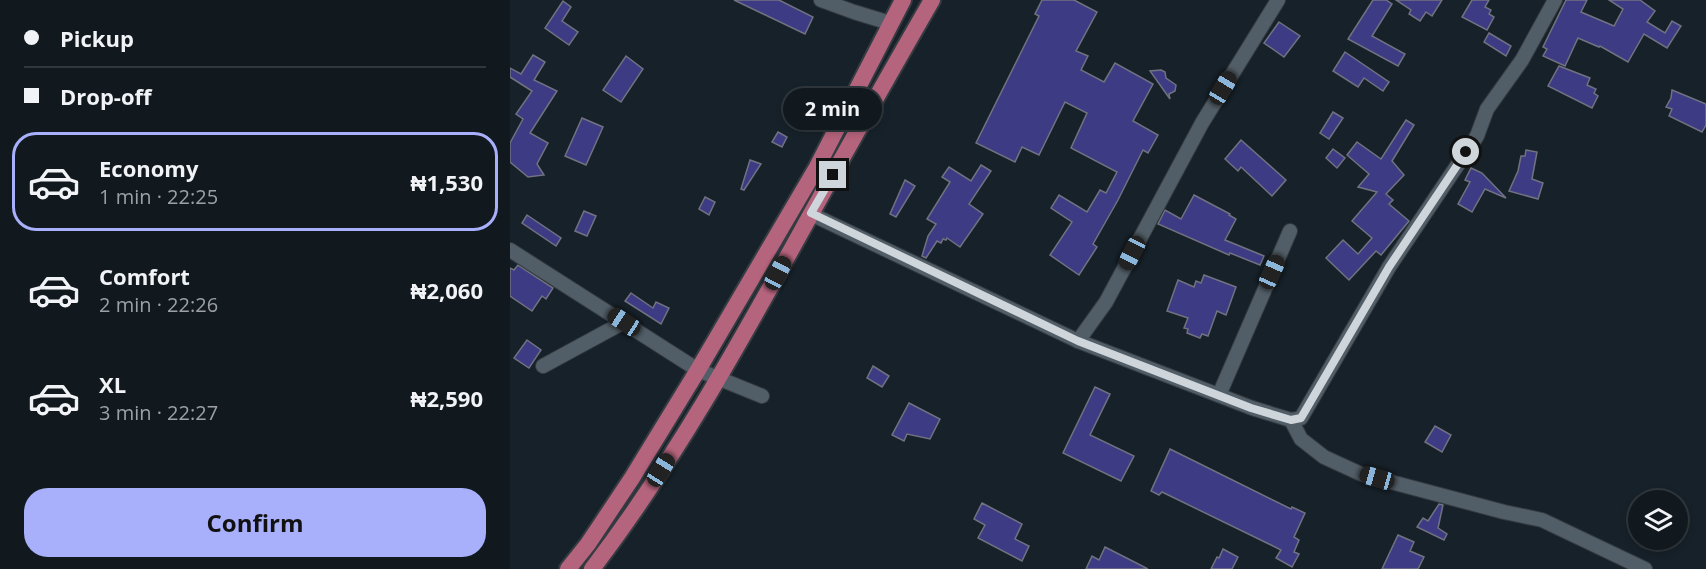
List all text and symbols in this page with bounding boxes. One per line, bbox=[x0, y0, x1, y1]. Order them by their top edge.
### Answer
text: Pickup bbox=[60, 23, 134, 53]
car bbox=[1206, 68, 1240, 108]
text: Drop-off bbox=[60, 81, 152, 111]
callout: 2 min bbox=[784, 88, 882, 130]
text: 2 min bbox=[805, 95, 860, 122]
route start bbox=[1452, 138, 1479, 165]
text: Economy bbox=[99, 153, 198, 183]
icon: car bbox=[27, 155, 81, 209]
route end bbox=[819, 161, 846, 188]
text: ₦1,530 bbox=[411, 167, 483, 197]
text: 1 min · 22:25 bbox=[99, 183, 218, 210]
car bbox=[1116, 233, 1148, 273]
car bbox=[1256, 252, 1288, 292]
car bbox=[762, 253, 794, 293]
text: Comfort bbox=[99, 261, 190, 291]
icon: car bbox=[27, 263, 81, 317]
text: ₦2,060 bbox=[411, 275, 483, 305]
text: 2 min · 22:26 bbox=[99, 291, 218, 318]
car bbox=[604, 305, 644, 339]
text: XL bbox=[99, 369, 126, 399]
icon: car bbox=[27, 371, 81, 425]
text: ₦2,590 bbox=[411, 383, 483, 413]
text: 3 min · 22:27 bbox=[99, 399, 218, 426]
car bbox=[644, 450, 678, 490]
car bbox=[1357, 464, 1397, 492]
button: Confirm bbox=[24, 488, 486, 557]
map controls bbox=[1628, 490, 1688, 550]
button: layers bbox=[1628, 490, 1688, 550]

